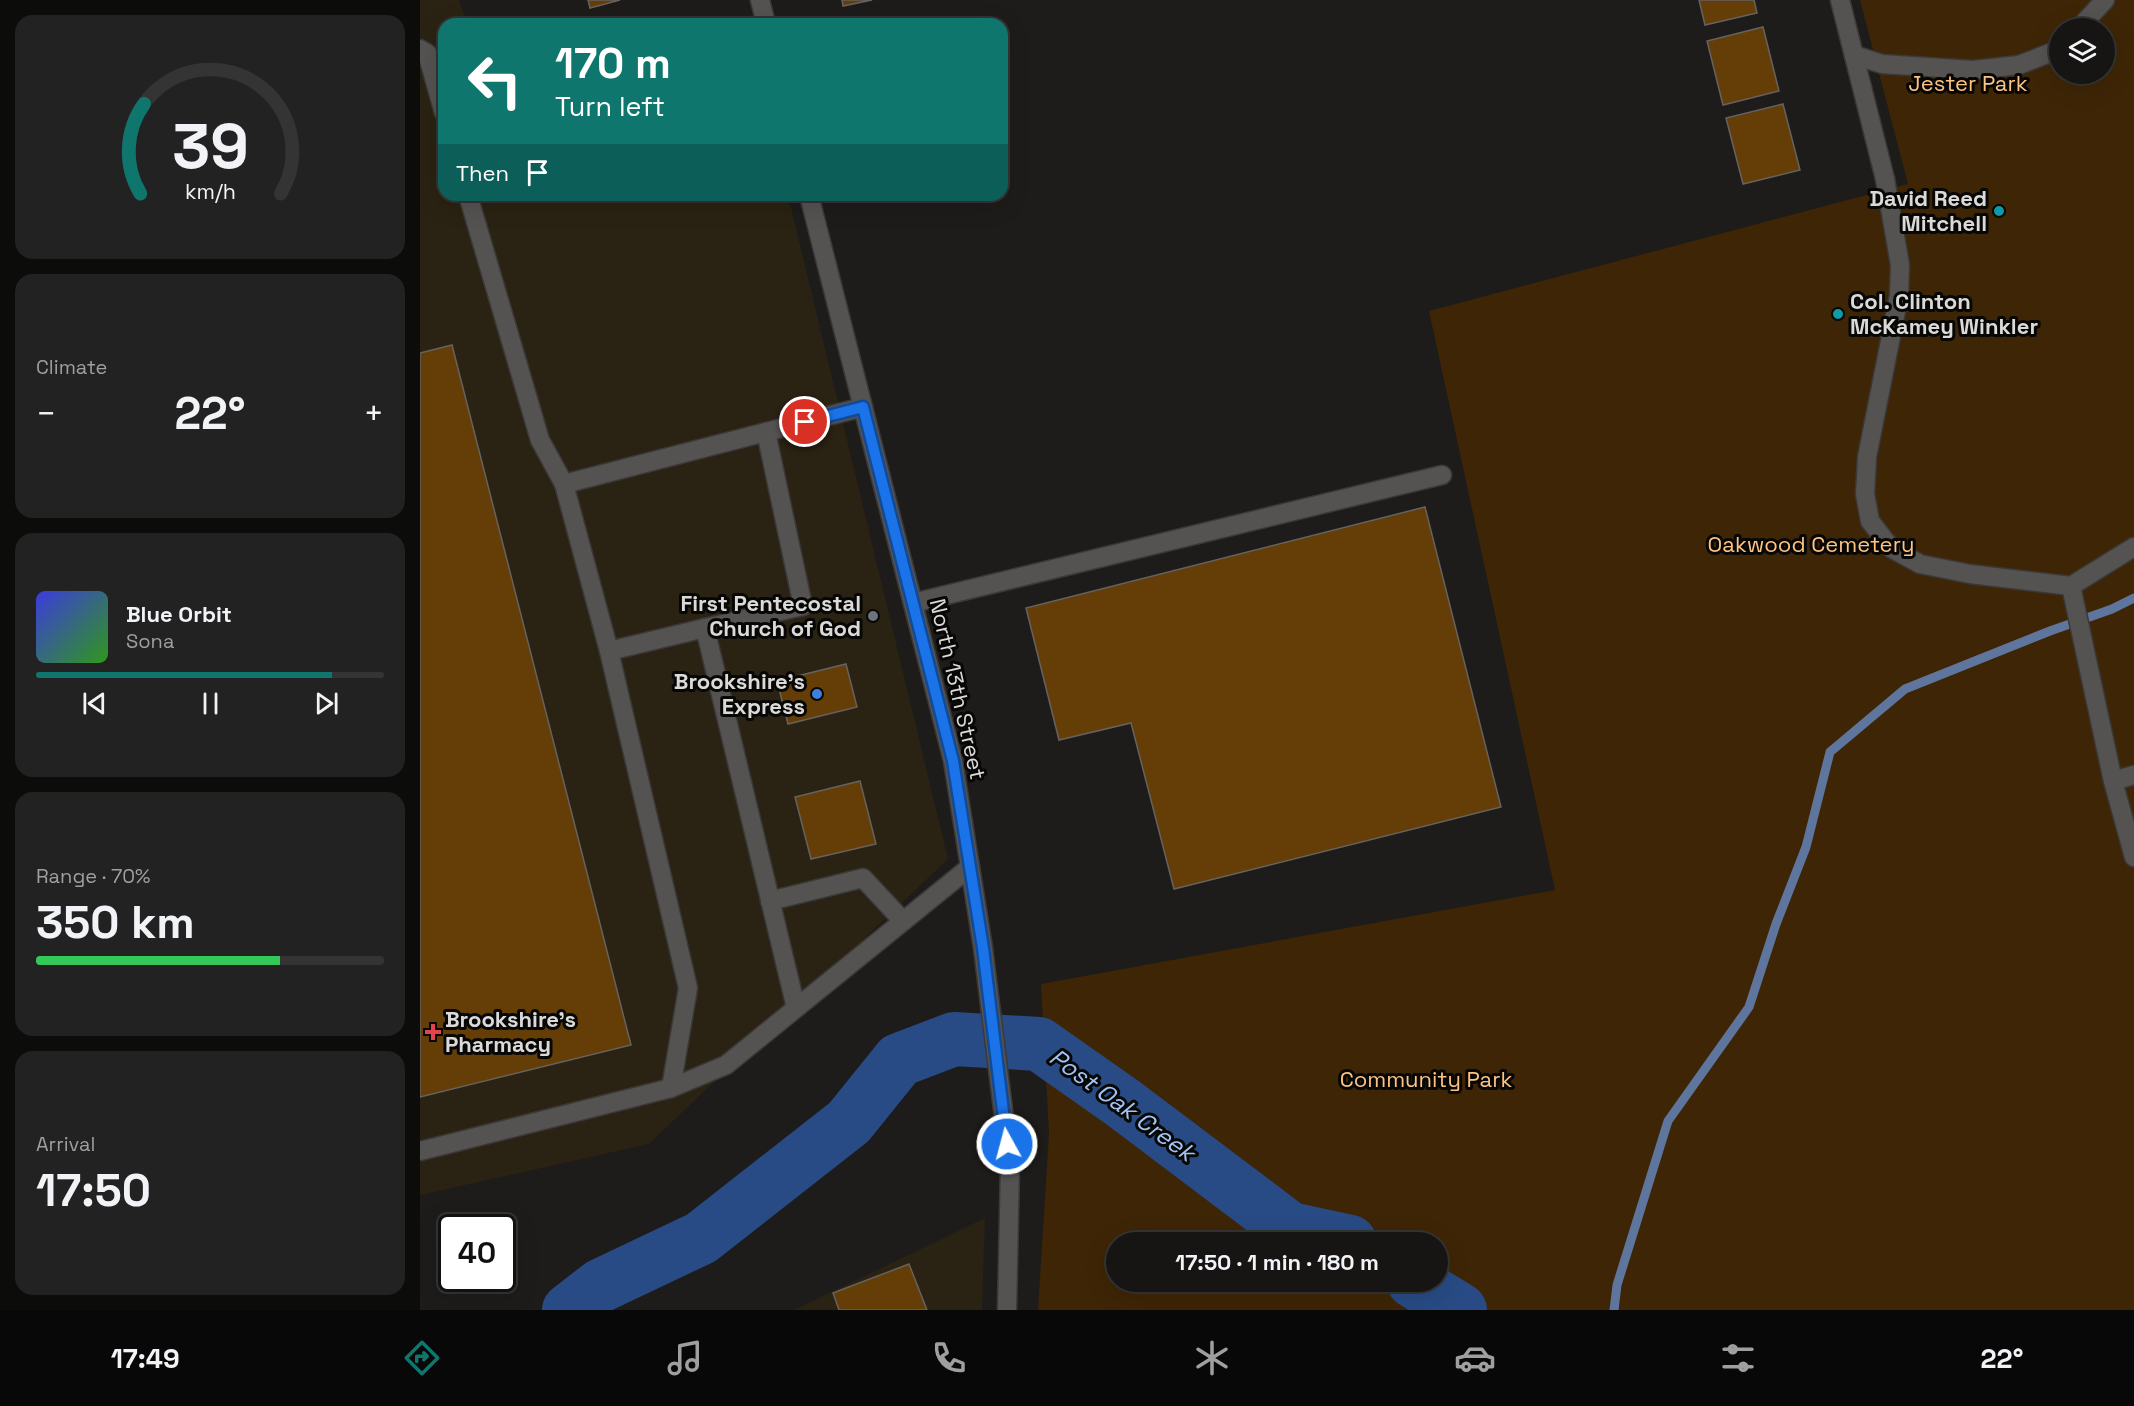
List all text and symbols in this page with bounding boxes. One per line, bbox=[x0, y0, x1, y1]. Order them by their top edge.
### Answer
map controls bbox=[2049, 18, 2115, 84]
button: layers bbox=[2049, 18, 2115, 84]
text: 170 m bbox=[555, 37, 671, 90]
icon: left bbox=[456, 42, 534, 120]
park label: Jester Park bbox=[1908, 69, 2028, 97]
text: Turn left bbox=[555, 89, 665, 124]
text: 39 bbox=[172, 107, 248, 186]
icon: arrive bbox=[521, 156, 554, 189]
text: Then bbox=[456, 159, 509, 187]
text: km/h bbox=[184, 178, 236, 205]
place label: David Reed Mitchell bbox=[1869, 184, 1987, 237]
marker: David Reed Mitchell bbox=[1992, 204, 2006, 218]
place label: Col. Clinton McKamey Winkler bbox=[1850, 287, 2038, 340]
marker: Col. Clinton McKamey Winkler bbox=[1831, 307, 1845, 321]
text: Climate bbox=[36, 354, 107, 380]
text: 22° bbox=[174, 385, 246, 442]
text: − bbox=[36, 393, 56, 435]
text: + bbox=[364, 393, 384, 435]
pin bbox=[779, 396, 830, 447]
icon: arrive bbox=[788, 405, 821, 438]
park label: Oakwood Cemetery bbox=[1708, 530, 1914, 558]
place label: First Pentecostal Church of God bbox=[680, 589, 861, 642]
street label: North 13th Street bbox=[924, 596, 992, 782]
text: Blue Orbit bbox=[126, 600, 232, 628]
marker: First Pentecostal Church of God bbox=[866, 609, 880, 623]
text: Sona bbox=[126, 628, 174, 654]
place label: Brookshire's Express bbox=[674, 667, 805, 720]
icon: previous bbox=[78, 687, 111, 720]
icon: pause bbox=[194, 687, 227, 720]
icon: next bbox=[310, 687, 343, 720]
marker: Brookshire's Express bbox=[810, 687, 824, 701]
text: Range · 70% bbox=[36, 863, 150, 889]
text: 350 km bbox=[36, 894, 195, 951]
place label: Brookshire's Pharmacy bbox=[445, 1005, 576, 1058]
marker: Brookshire's Pharmacy bbox=[426, 1025, 440, 1039]
water label: Post Oak Creek bbox=[1043, 1041, 1204, 1170]
park label: Community Park bbox=[1340, 1065, 1513, 1093]
position arrow bbox=[975, 1112, 1039, 1176]
text: Arrival bbox=[36, 1131, 95, 1157]
text: 17:50 bbox=[36, 1162, 151, 1219]
speed limit sign: 40 bbox=[438, 1214, 516, 1292]
text: 17:50 · 1 min · 180 m bbox=[1175, 1248, 1379, 1276]
icon: directions bbox=[401, 1337, 443, 1379]
icon: music bbox=[664, 1337, 706, 1379]
icon: phone bbox=[928, 1337, 970, 1379]
icon: climate bbox=[1191, 1337, 1233, 1379]
icon: car bbox=[1454, 1337, 1496, 1379]
icon: filters bbox=[1717, 1337, 1759, 1379]
text: 17:49 bbox=[111, 1341, 180, 1376]
text: 22° bbox=[1981, 1341, 2023, 1376]

